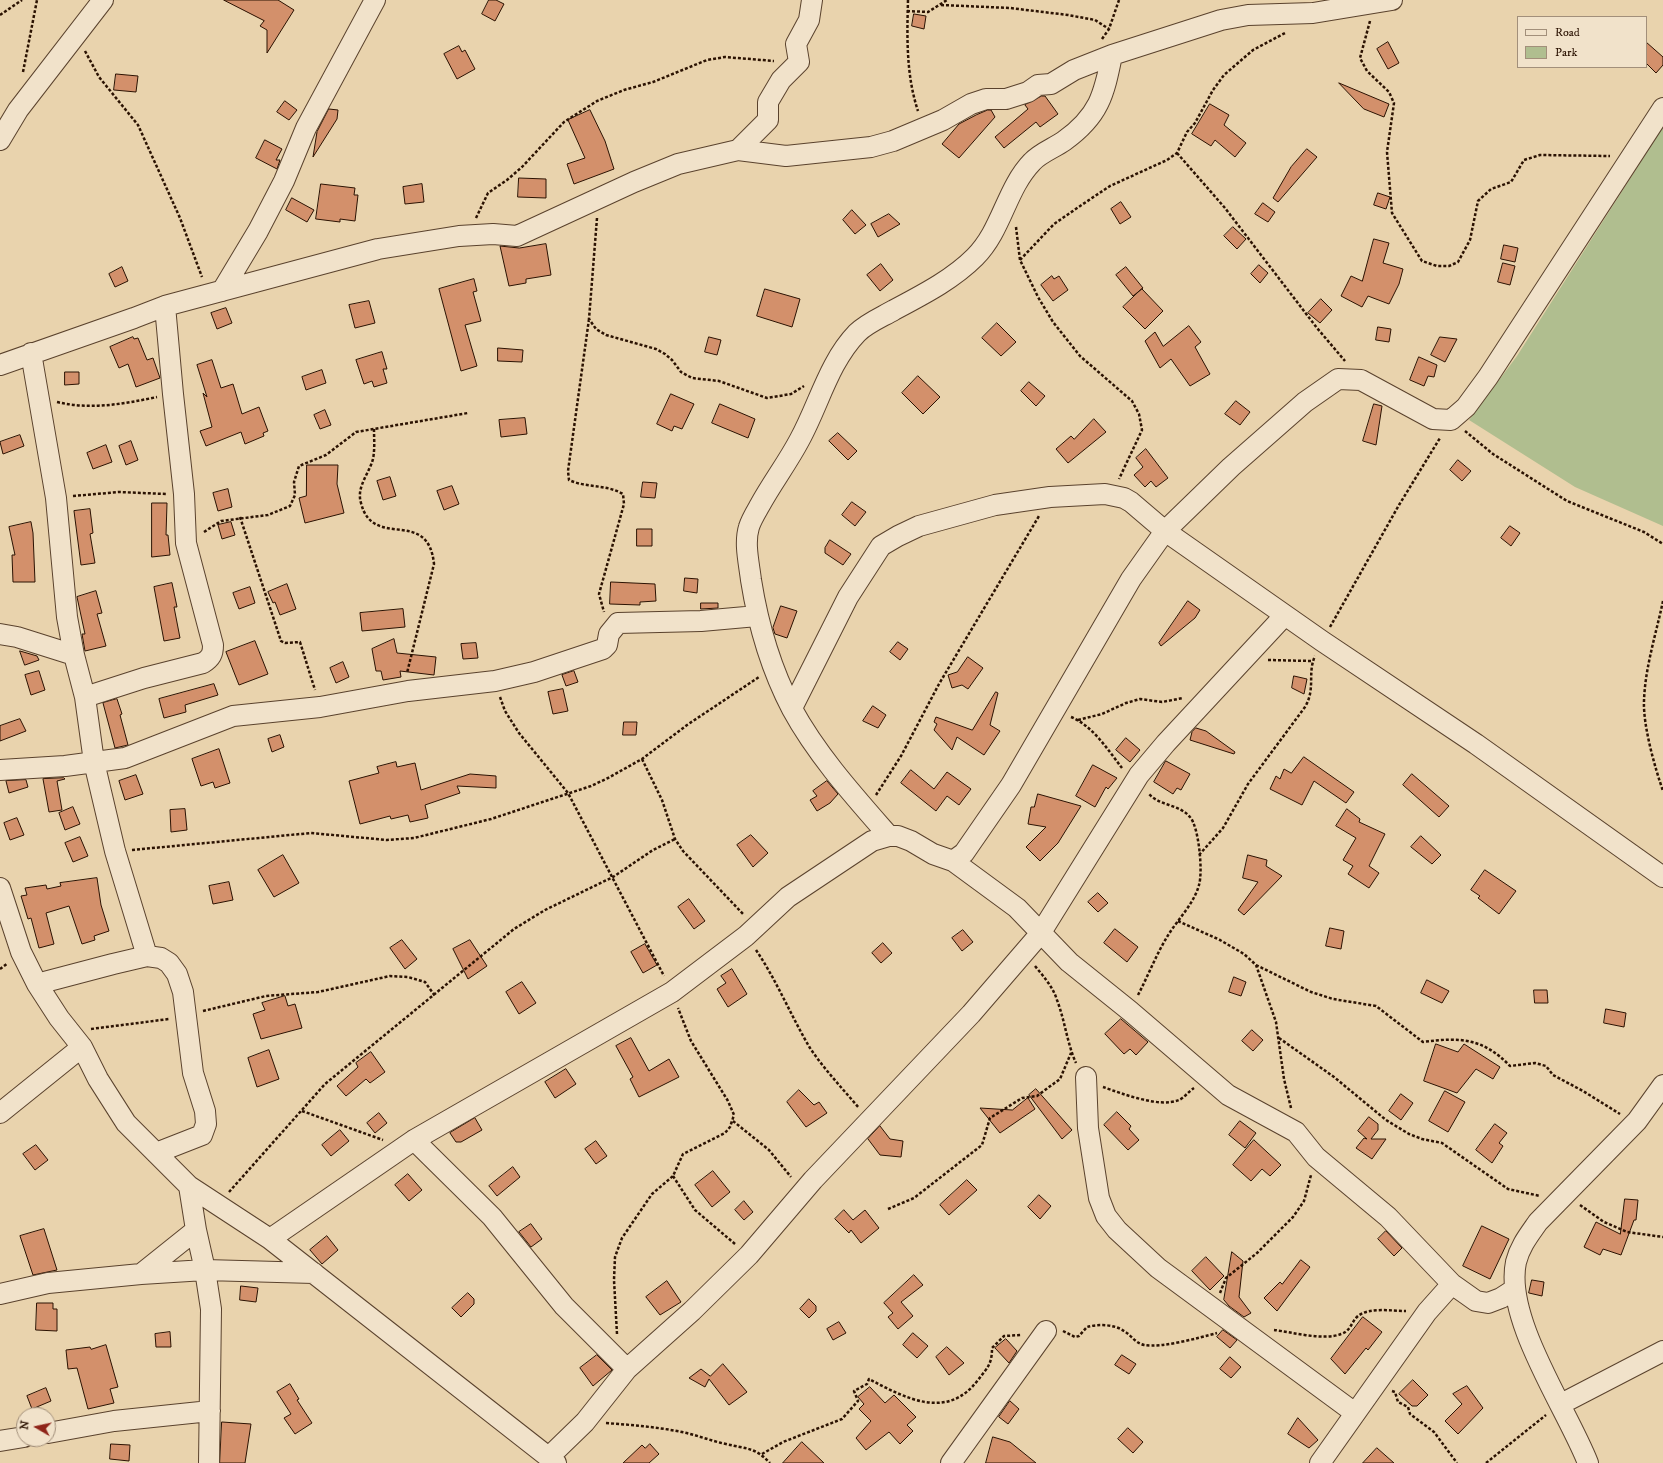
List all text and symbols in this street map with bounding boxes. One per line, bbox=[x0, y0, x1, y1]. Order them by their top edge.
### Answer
legend bbox=[1517, 16, 1647, 68]
text: Road bbox=[1555, 25, 1580, 40]
text: Park bbox=[1555, 45, 1577, 60]
north arrow bbox=[16, 1407, 56, 1447]
text: N bbox=[18, 1420, 33, 1431]

